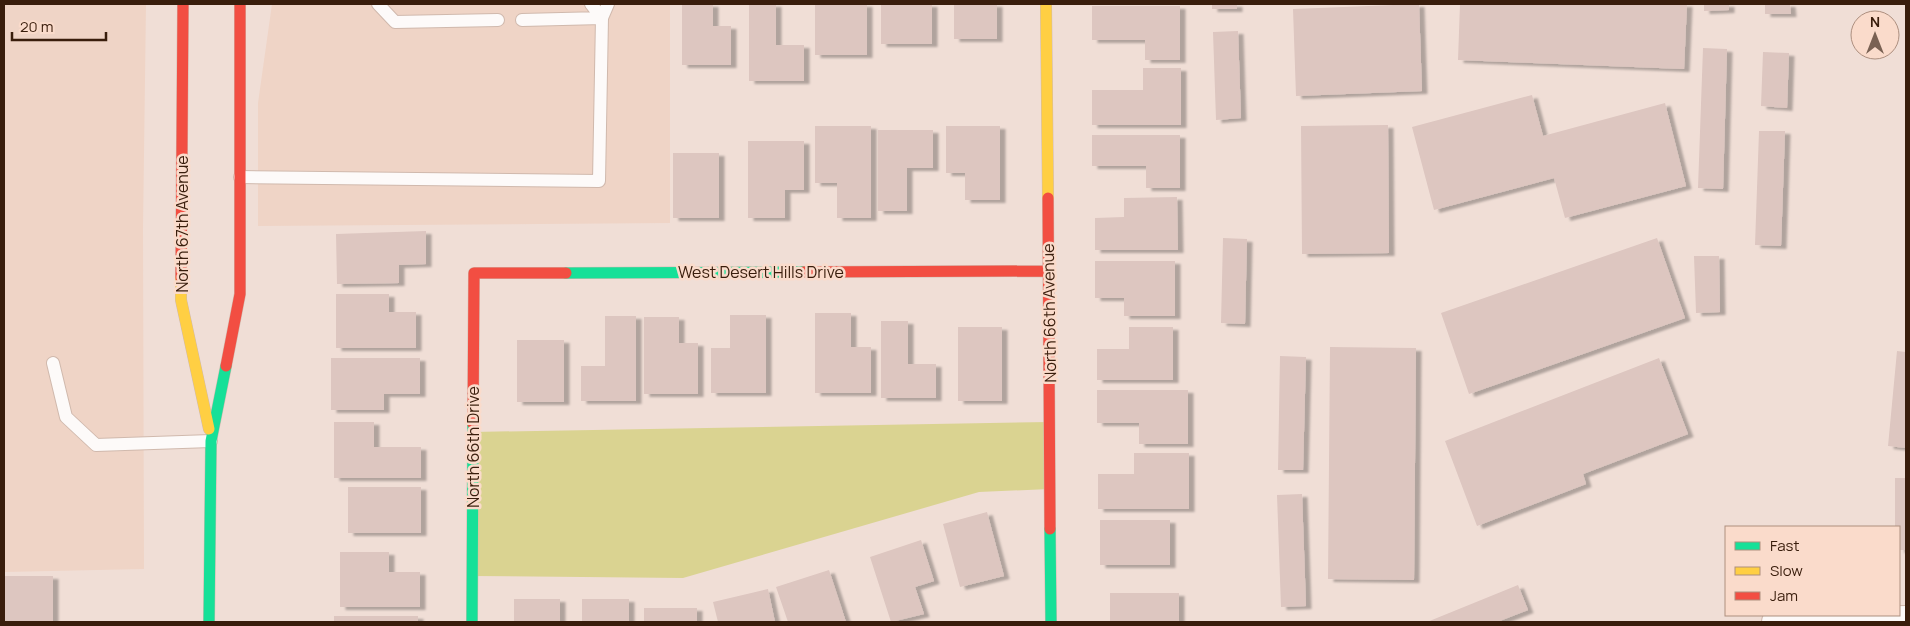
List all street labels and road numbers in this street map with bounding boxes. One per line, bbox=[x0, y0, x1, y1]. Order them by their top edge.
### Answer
street label: North 67th Avenue bbox=[171, 155, 193, 293]
street label: North 66th Avenue bbox=[1037, 243, 1061, 383]
street label: West Desert Hills Drive bbox=[678, 261, 844, 283]
street label: North 66th Drive bbox=[462, 386, 484, 508]

